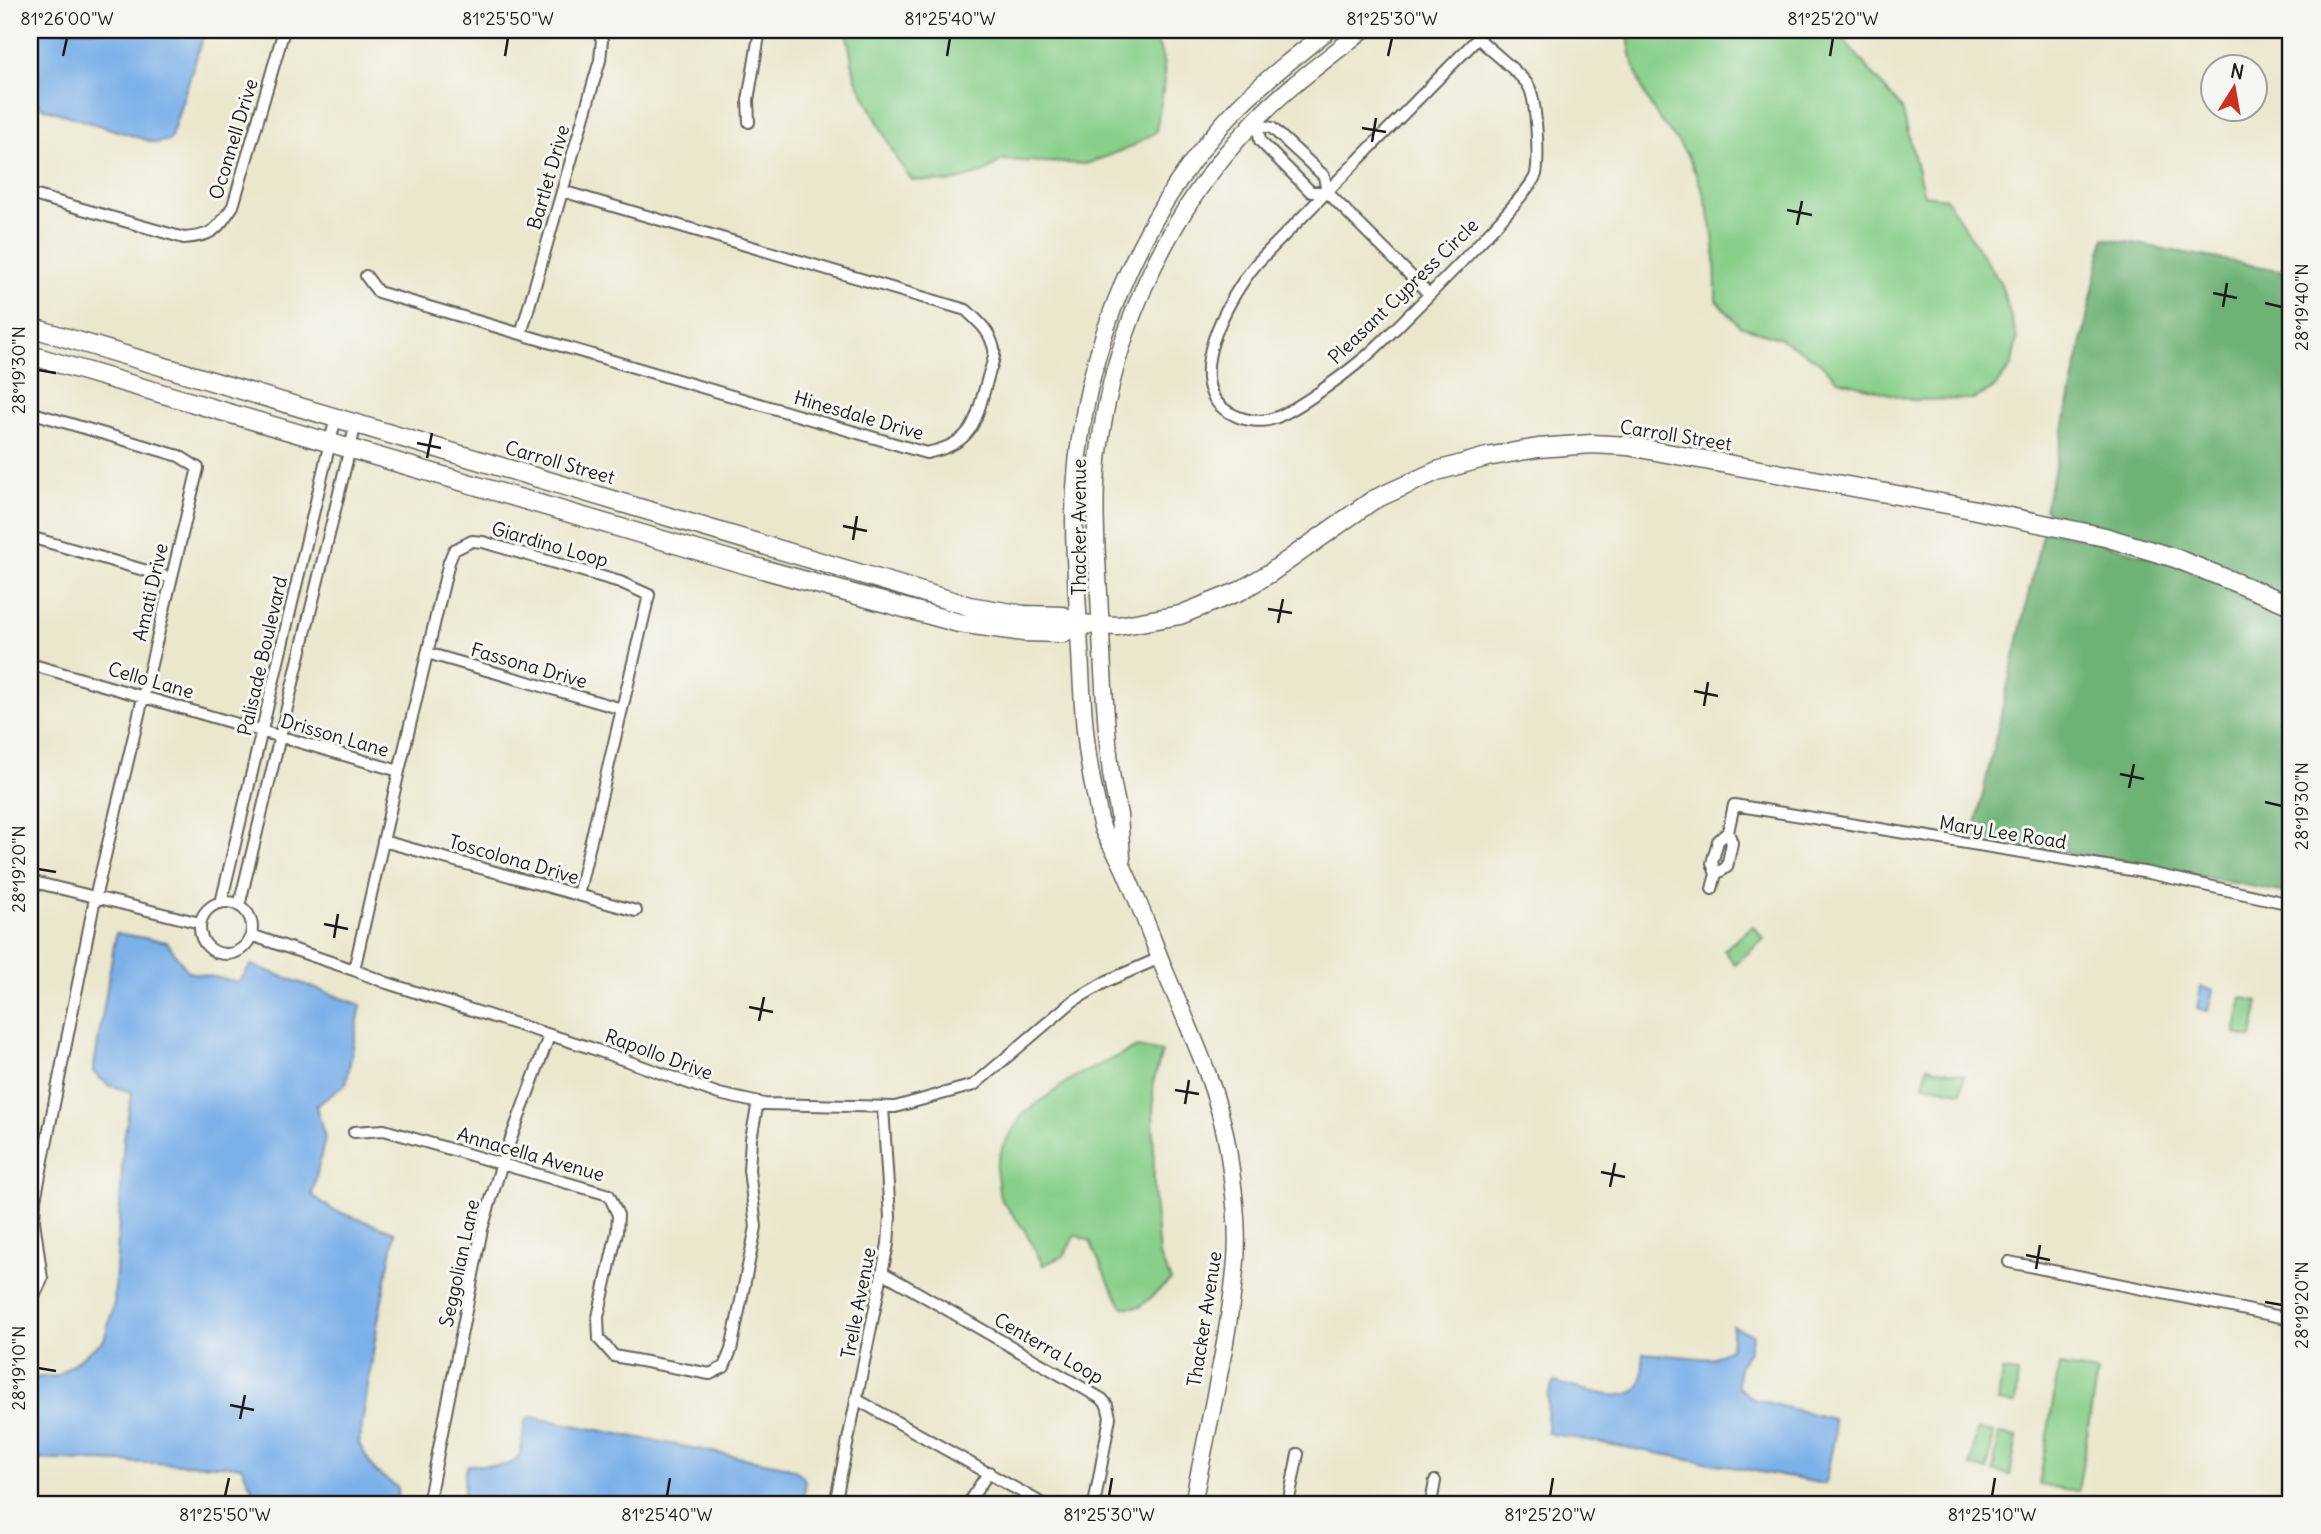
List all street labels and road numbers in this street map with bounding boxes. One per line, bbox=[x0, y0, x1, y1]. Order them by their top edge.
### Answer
street label: Oconnell Drive bbox=[203, 76, 263, 202]
street label: Bartlet Drive bbox=[522, 122, 574, 232]
street label: Pleasant Cypress Circle bbox=[1323, 213, 1483, 369]
street label: Hinesdale Drive bbox=[791, 385, 927, 445]
street label: Carroll Street bbox=[1618, 414, 1734, 456]
street label: Carroll Street bbox=[502, 435, 618, 489]
street label: Thacker Avenue bbox=[1067, 458, 1091, 596]
street label: Giardino Loop bbox=[489, 516, 611, 572]
street label: Amati Drive bbox=[127, 541, 173, 643]
street label: Palisade Boulevard bbox=[232, 574, 292, 738]
street label: Fassona Drive bbox=[468, 637, 590, 693]
street label: Cello Lane bbox=[105, 656, 197, 704]
street label: Drisson Lane bbox=[278, 708, 392, 762]
street label: Mary Lee Road bbox=[1938, 810, 2068, 854]
street label: Toscolona Drive bbox=[446, 829, 582, 889]
street label: Rapollo Drive bbox=[602, 1023, 716, 1085]
street label: Annacella Avenue bbox=[455, 1122, 607, 1186]
street label: Seggolian Lane bbox=[434, 1197, 484, 1329]
street label: Trelle Avenue bbox=[835, 1245, 881, 1361]
street label: Thacker Avenue bbox=[1181, 1249, 1227, 1389]
street label: Centerra Loop bbox=[990, 1307, 1108, 1389]

